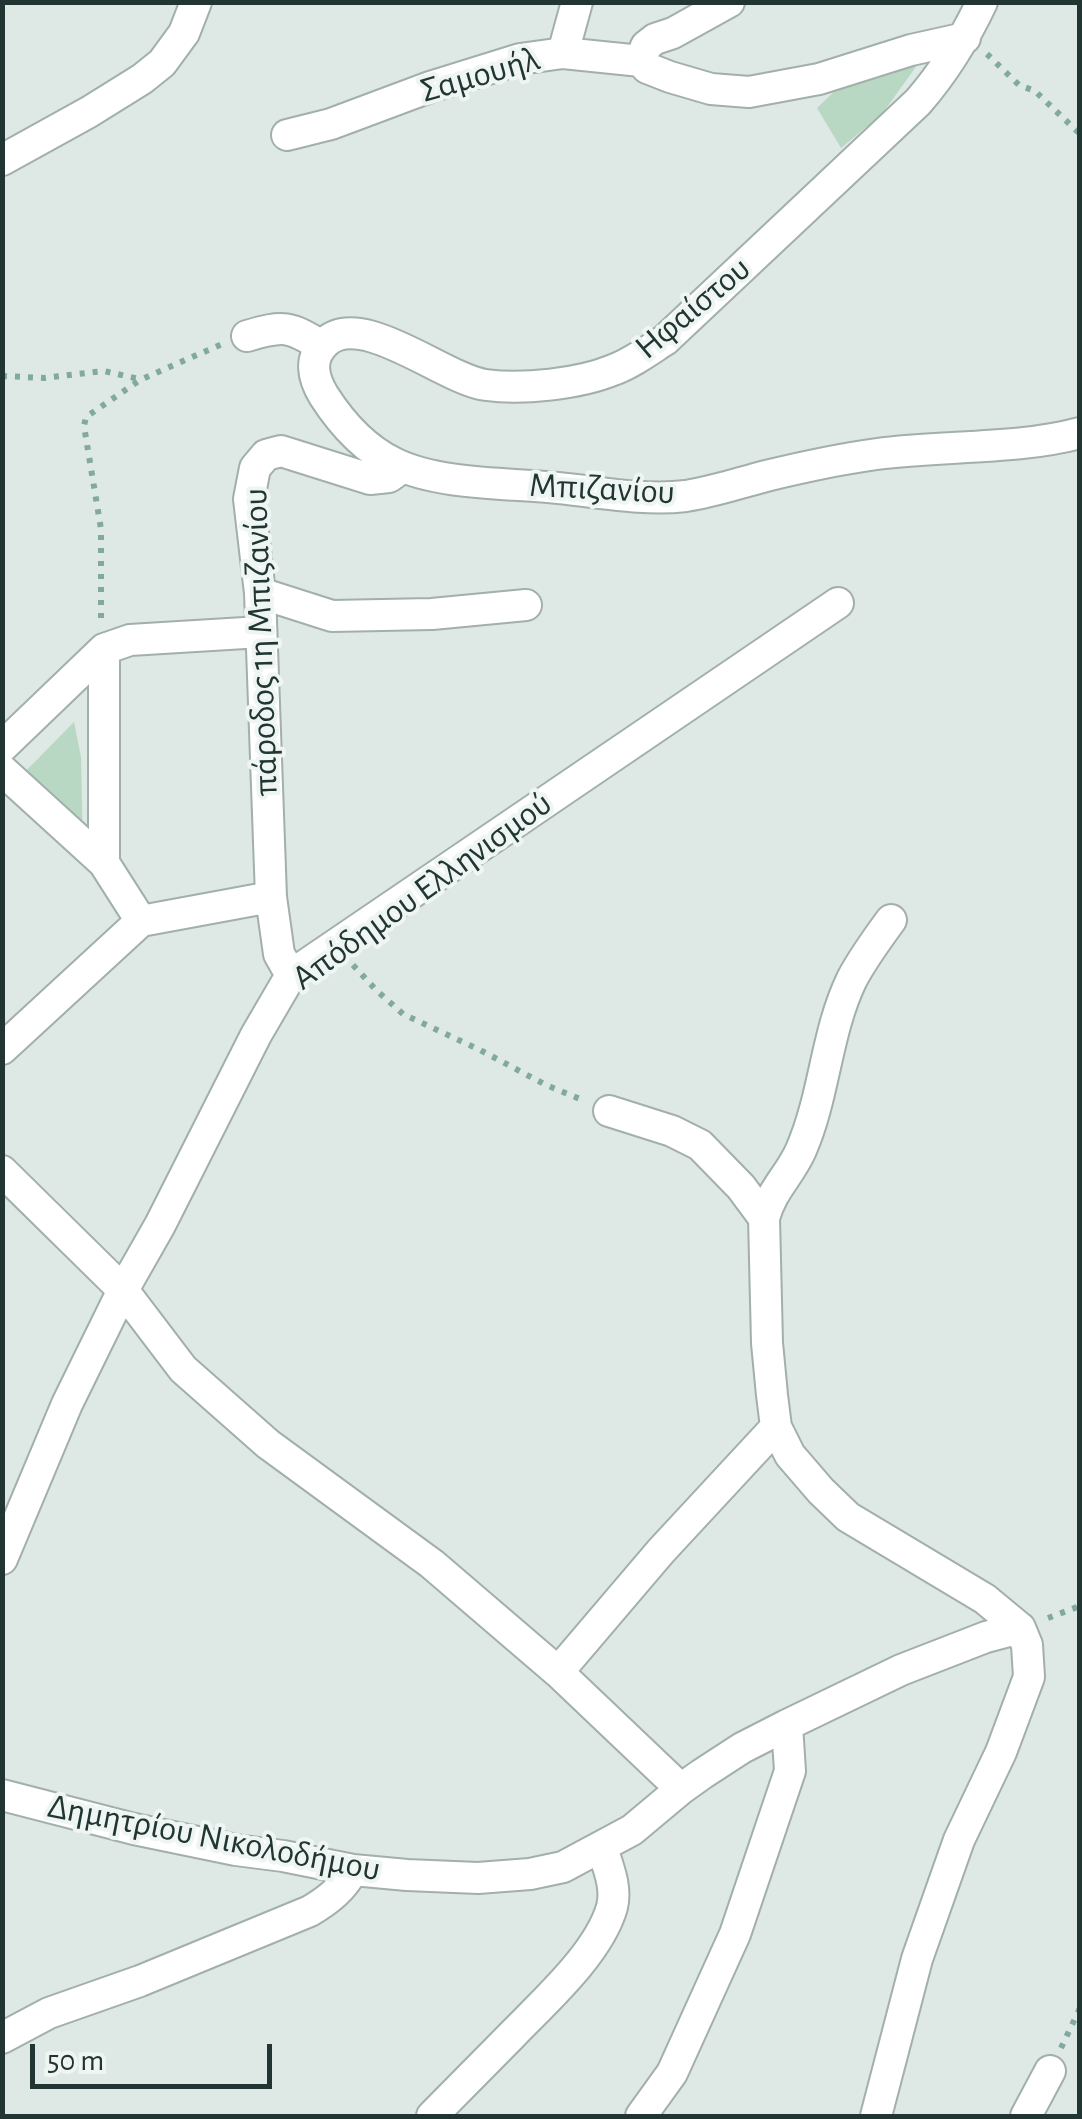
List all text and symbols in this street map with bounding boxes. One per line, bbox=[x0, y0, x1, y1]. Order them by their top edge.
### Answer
street label: Σαμουήλ bbox=[416, 38, 544, 112]
street label: Ηφαίστου bbox=[627, 248, 759, 368]
street label: Μπιζανίου bbox=[528, 464, 676, 514]
street label: πάροδος 1η Μπιζανίου bbox=[235, 487, 287, 797]
street label: Απόδημου Ελληνισμού bbox=[284, 783, 560, 999]
street label: Δημητρίου Νικολοδήμου bbox=[44, 1785, 384, 1891]
scale bar bbox=[35, 2024, 278, 2086]
text: 50 m bbox=[47, 2046, 104, 2076]

